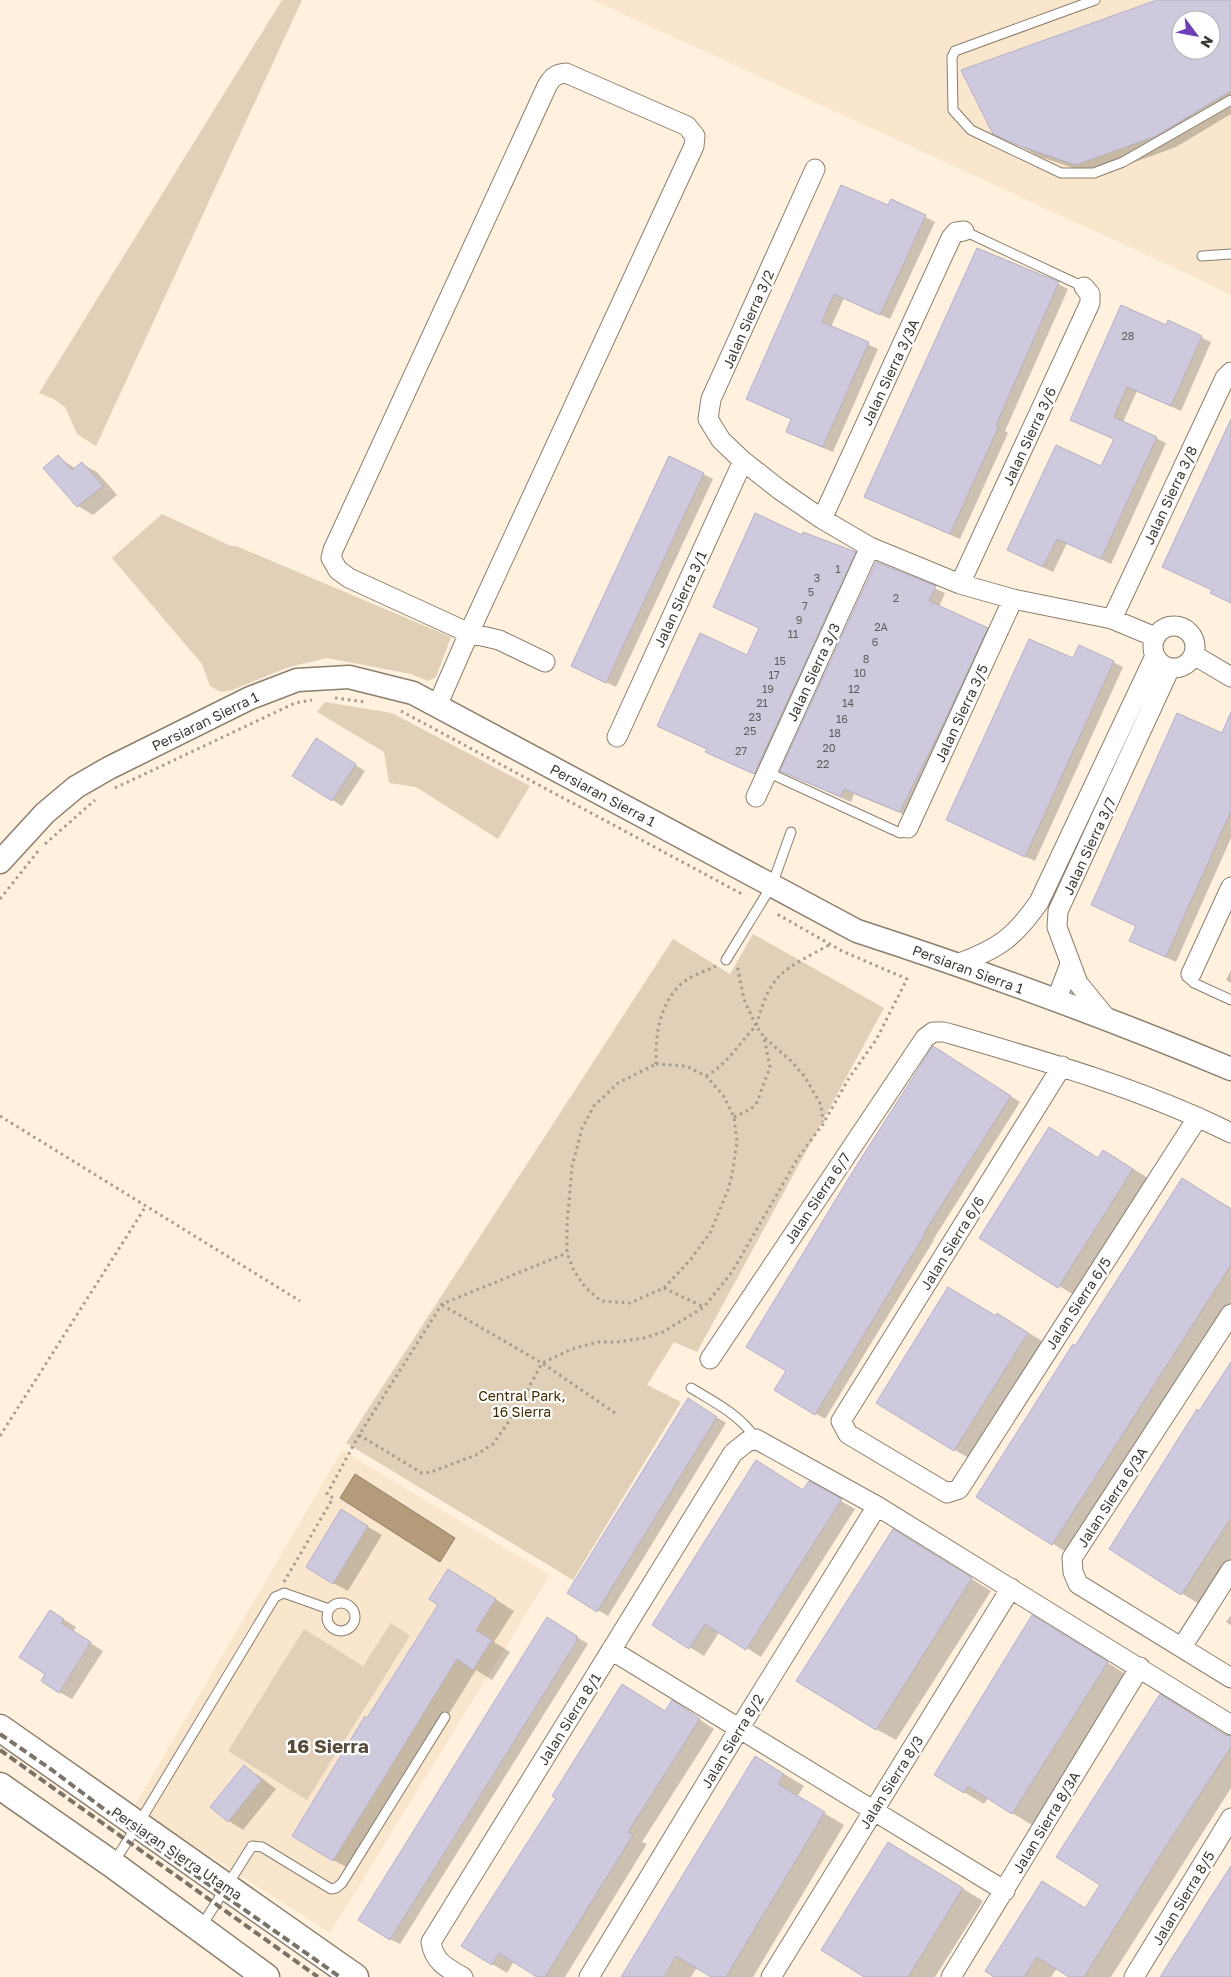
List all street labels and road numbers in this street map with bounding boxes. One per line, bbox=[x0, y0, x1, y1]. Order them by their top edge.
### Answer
street label: Jalan Sierra 3/2 bbox=[719, 267, 777, 371]
street label: Jalan Sierra 3/3A bbox=[858, 315, 922, 428]
street label: Jalan Sierra 3/6 bbox=[999, 384, 1059, 488]
street label: Jalan Sierra 3/8 bbox=[1140, 443, 1200, 547]
street label: Jalan Sierra 3/1 bbox=[650, 548, 710, 650]
street label: Jalan Sierra 3/3 bbox=[783, 620, 843, 724]
street label: Jalan Sierra 3/5 bbox=[931, 661, 991, 765]
street label: Persiaran Sierra 1 bbox=[149, 688, 261, 754]
street label: Persiaran Sierra 1 bbox=[547, 760, 659, 830]
street label: Jalan Sierra 3/7 bbox=[1059, 795, 1119, 897]
street label: Persiaran Sierra 1 bbox=[910, 941, 1026, 997]
street label: Jalan Sierra 6/7 bbox=[780, 1149, 854, 1247]
street label: Jalan Sierra 6/6 bbox=[916, 1193, 988, 1293]
street label: Jalan Sierra 6/5 bbox=[1042, 1254, 1114, 1352]
street label: Jalan Sierra 6/3A bbox=[1073, 1443, 1151, 1550]
street label: Jalan Sierra 8/1 bbox=[534, 1670, 604, 1768]
street label: Jalan Sierra 8/2 bbox=[697, 1691, 767, 1791]
street label: Jalan Sierra 8/3 bbox=[856, 1732, 926, 1832]
street label: Jalan Sierra 8/3A bbox=[1009, 1767, 1083, 1876]
street label: Persiaran Sierra Utama bbox=[108, 1803, 246, 1903]
street label: Jalan Sierra 8/5 bbox=[1148, 1848, 1218, 1948]

